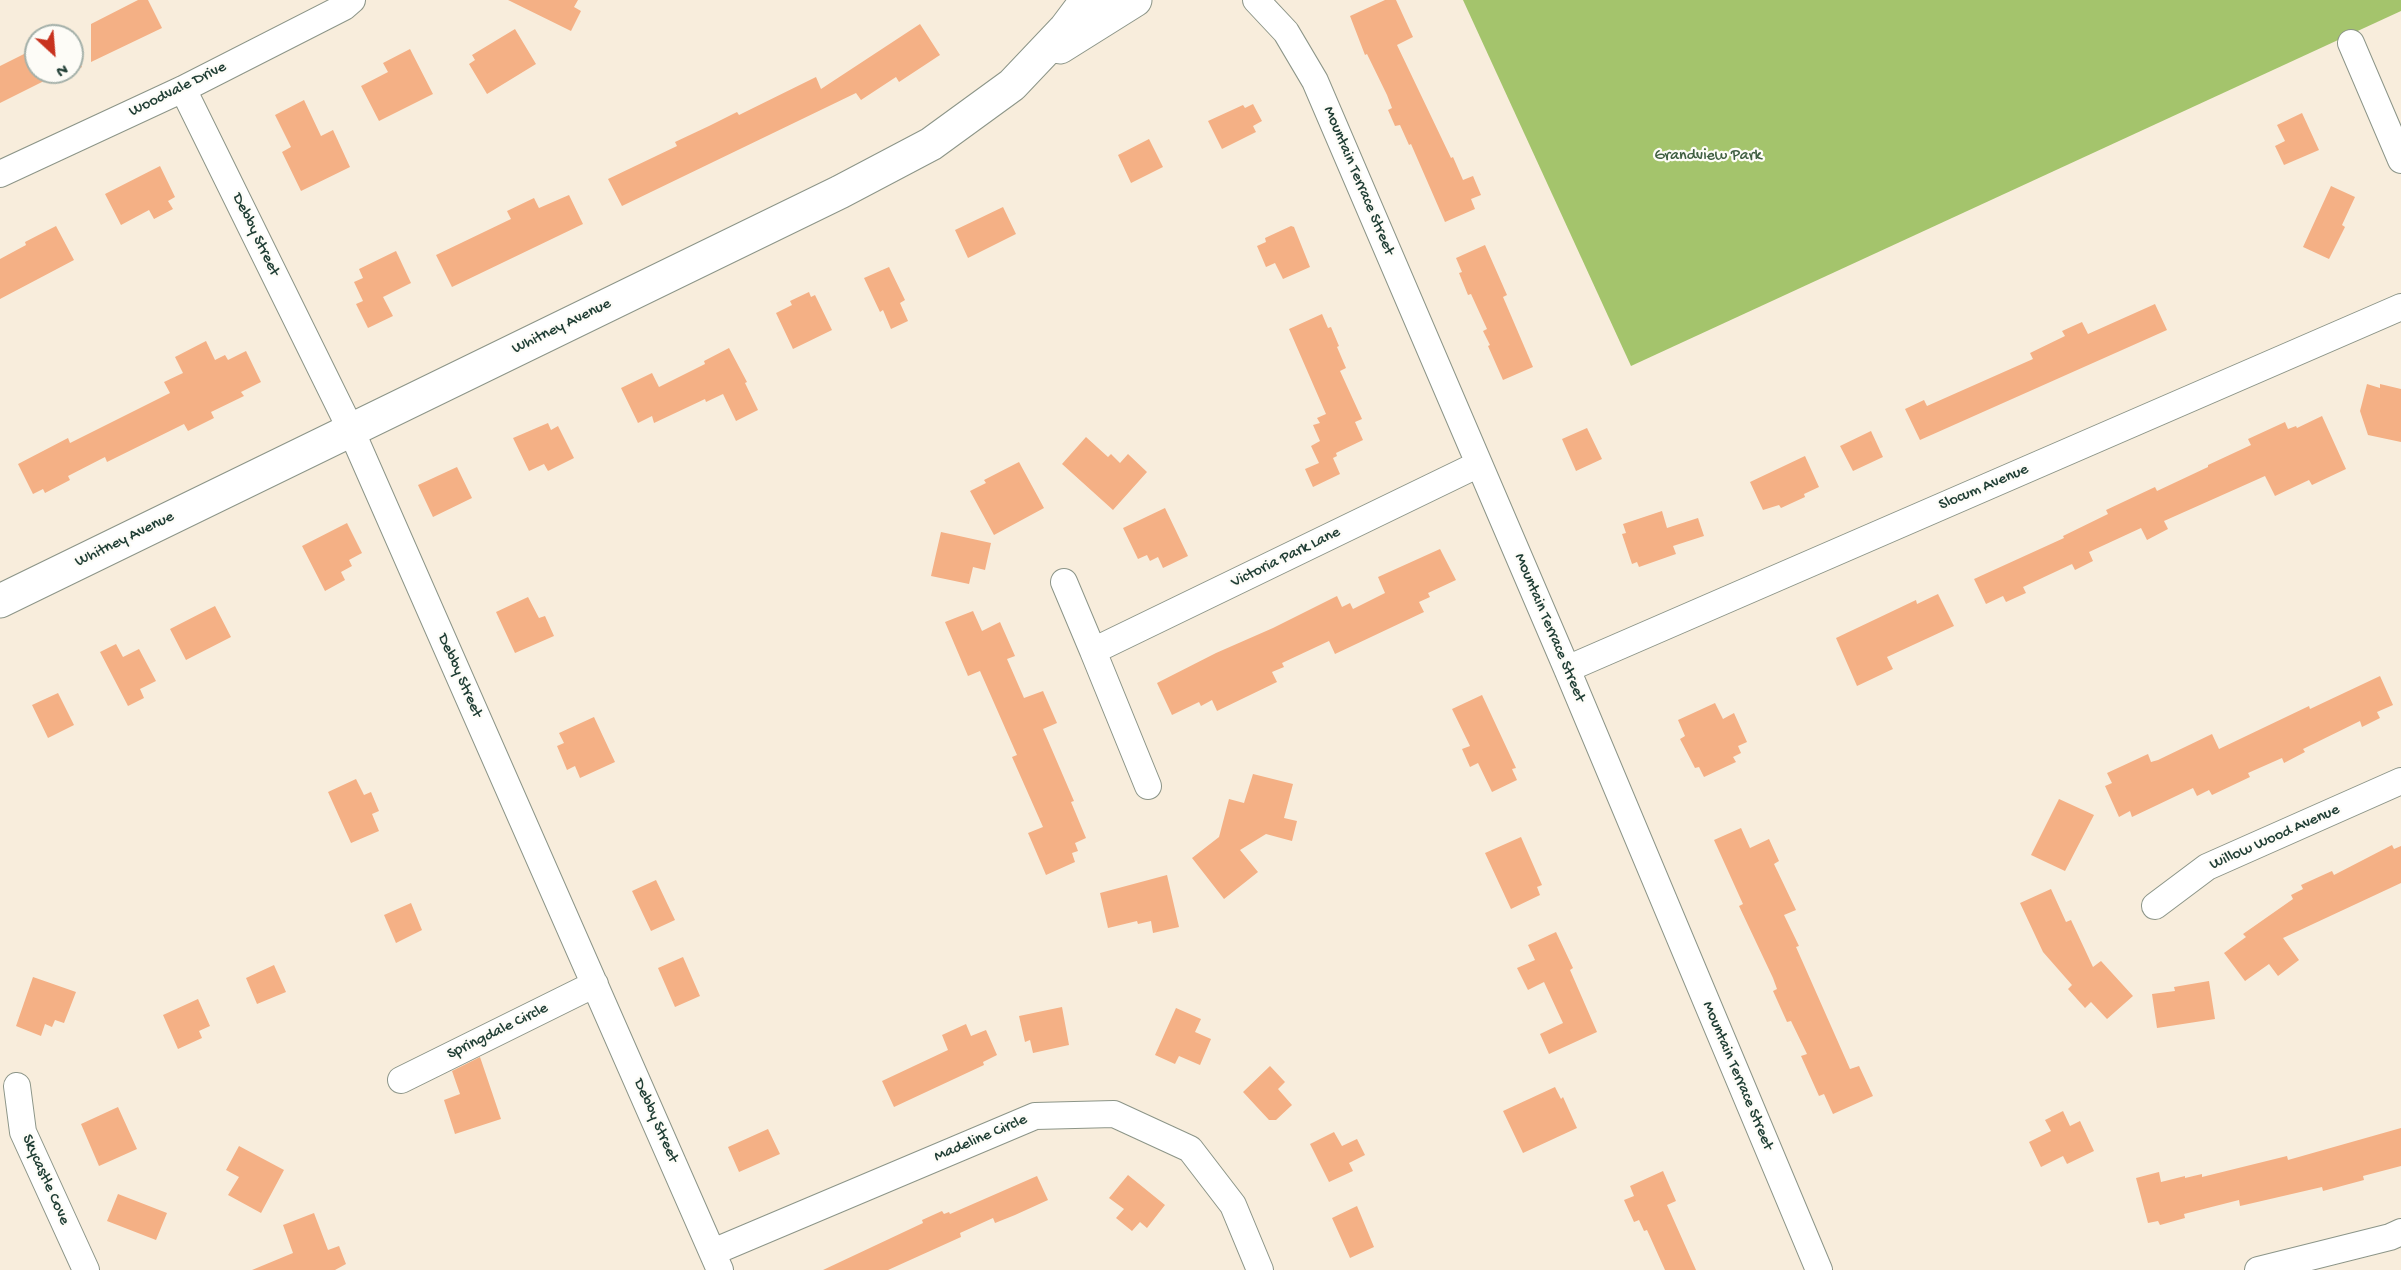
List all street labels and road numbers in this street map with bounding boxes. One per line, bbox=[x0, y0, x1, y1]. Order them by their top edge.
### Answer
street label: Woodvale Drive bbox=[126, 58, 230, 122]
street label: Mountain Terrace Street bbox=[1318, 104, 1398, 258]
street label: Debby Street bbox=[227, 190, 283, 280]
street label: Whitney Avenue bbox=[509, 295, 615, 359]
street label: Slocum Avenue bbox=[1936, 461, 2032, 515]
street label: Whitney Avenue bbox=[72, 508, 178, 572]
street label: Victoria Park Lane bbox=[1228, 523, 1344, 593]
street label: Mountain Terrace Street bbox=[1509, 551, 1589, 705]
street label: Debby Street bbox=[432, 631, 486, 721]
street label: Willow Wood Avenue bbox=[2207, 801, 2343, 875]
street label: Springdale Circle bbox=[444, 999, 552, 1065]
street label: Mountain Terrace Street bbox=[1697, 999, 1777, 1153]
street label: Debby Street bbox=[628, 1076, 682, 1166]
street label: Madeline Circle bbox=[932, 1111, 1030, 1167]
street label: Skycastle Cove bbox=[16, 1132, 74, 1228]

